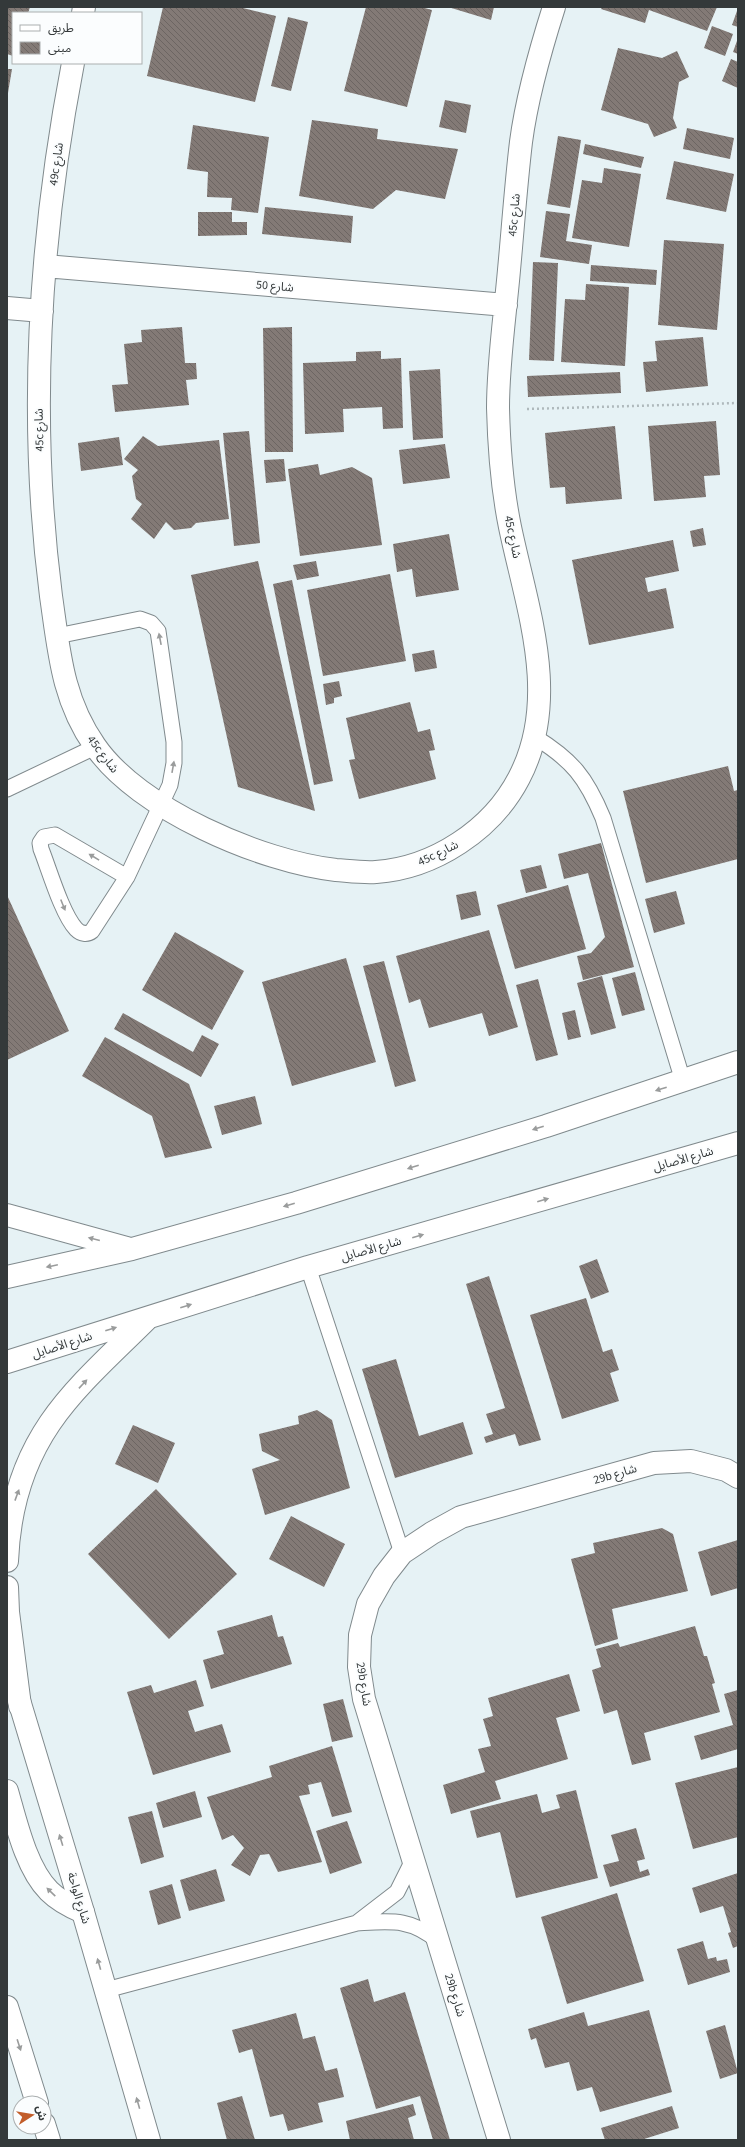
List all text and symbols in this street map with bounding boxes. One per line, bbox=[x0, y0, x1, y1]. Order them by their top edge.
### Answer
legend bbox=[12, 12, 142, 64]
text: طريق bbox=[48, 20, 74, 37]
text: مبنى bbox=[48, 40, 71, 57]
street label: 49c شارع bbox=[45, 141, 68, 187]
street label: 45c شارع bbox=[504, 193, 525, 237]
street label: شارع 50 bbox=[255, 276, 294, 297]
street label: 45c شارع bbox=[31, 408, 48, 452]
street label: 45c شارع bbox=[500, 514, 525, 560]
one-way arrow bbox=[156, 632, 162, 645]
street label: 45c شارع bbox=[83, 732, 122, 777]
one-way arrow bbox=[170, 761, 176, 774]
street label: 45c شارع bbox=[415, 836, 461, 871]
one-way arrow bbox=[88, 854, 100, 861]
one-way arrow bbox=[60, 900, 66, 911]
one-way arrow bbox=[655, 1086, 667, 1092]
one-way arrow bbox=[531, 1125, 543, 1131]
street label: شارع الأصايل bbox=[651, 1143, 715, 1176]
one-way arrow bbox=[407, 1164, 419, 1170]
one-way arrow bbox=[537, 1197, 549, 1203]
one-way arrow bbox=[283, 1202, 295, 1208]
street label: شارع الأصايل bbox=[339, 1233, 403, 1266]
one-way arrow bbox=[412, 1233, 424, 1239]
one-way arrow bbox=[88, 1236, 100, 1242]
one-way arrow bbox=[46, 1263, 59, 1269]
one-way arrow bbox=[180, 1303, 192, 1309]
one-way arrow bbox=[105, 1326, 117, 1332]
street label: شارع الأصايل bbox=[30, 1328, 94, 1363]
one-way arrow bbox=[78, 1380, 87, 1389]
street label: 29b شارع bbox=[591, 1460, 639, 1489]
one-way arrow bbox=[14, 1488, 20, 1500]
street label: 29b شارع bbox=[352, 1661, 375, 1707]
one-way arrow bbox=[58, 1833, 64, 1845]
street label: شارع الواحة bbox=[63, 1870, 94, 1926]
one-way arrow bbox=[46, 1887, 56, 1896]
one-way arrow bbox=[95, 1958, 101, 1970]
street label: 29b شارع bbox=[440, 1971, 469, 2019]
one-way arrow bbox=[16, 2039, 22, 2051]
north arrow bbox=[12, 2095, 52, 2135]
one-way arrow bbox=[135, 2096, 141, 2108]
text: ش bbox=[32, 2104, 50, 2122]

